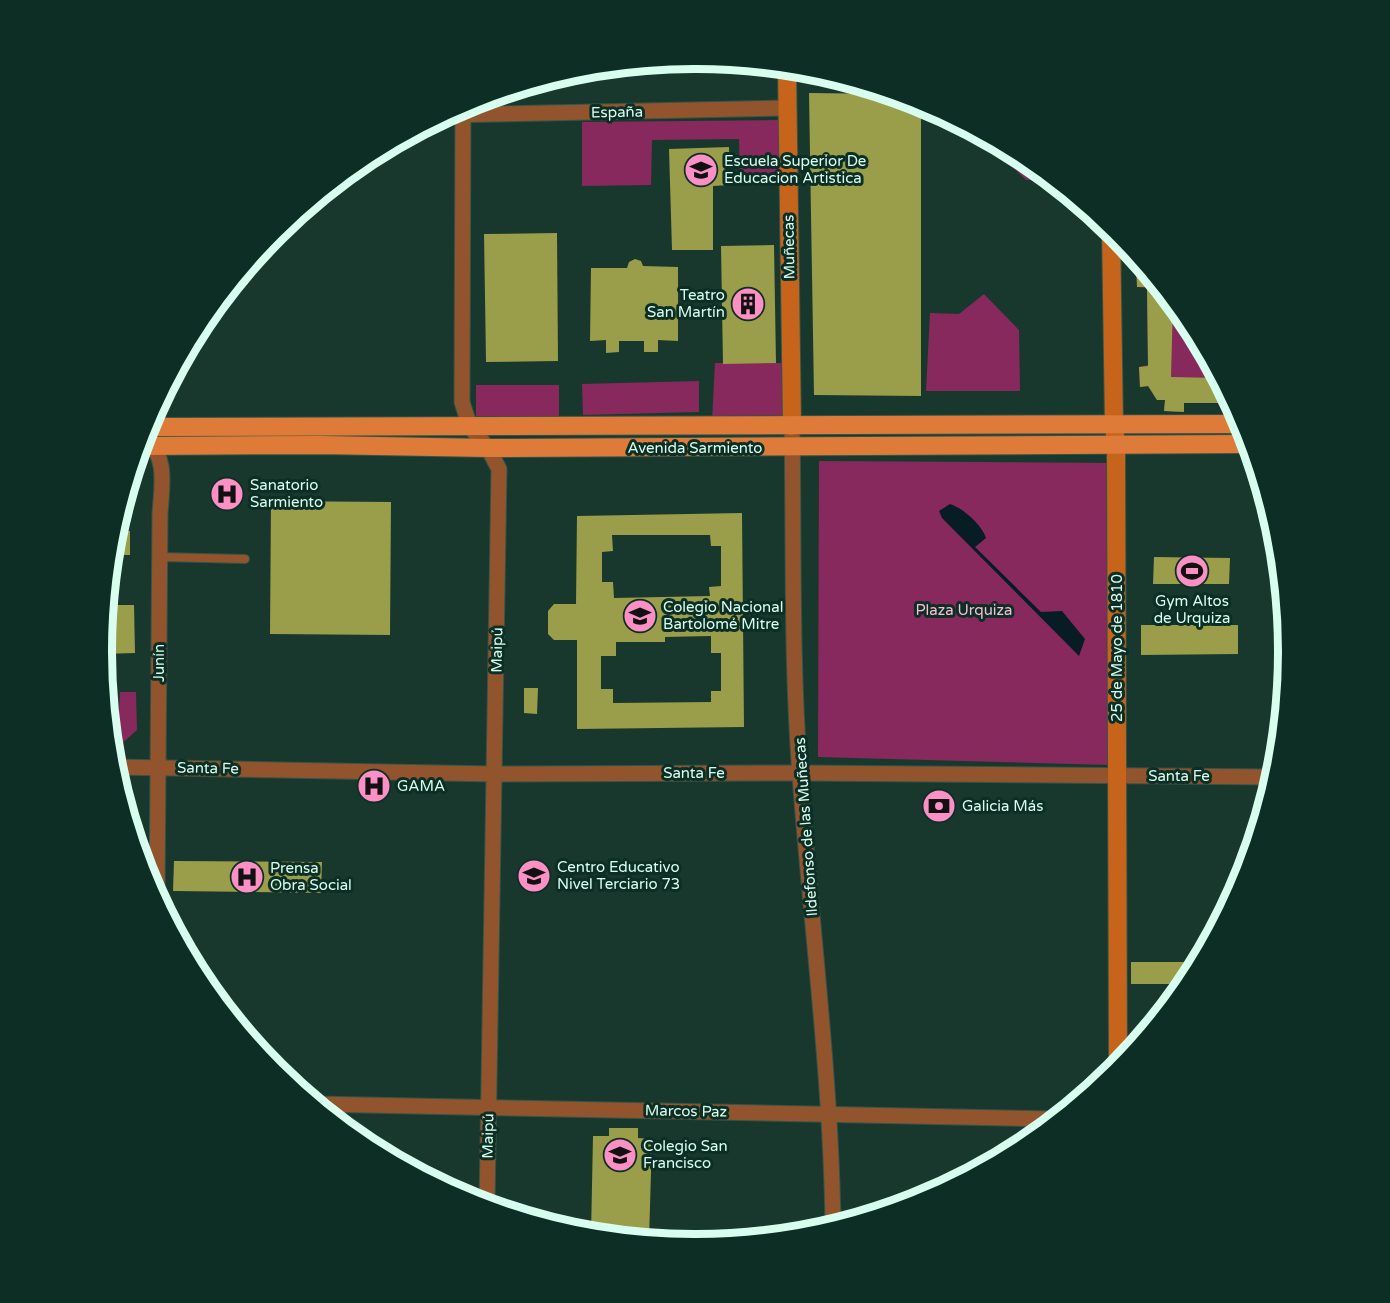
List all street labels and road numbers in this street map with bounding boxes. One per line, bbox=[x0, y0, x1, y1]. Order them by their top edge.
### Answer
street label: España bbox=[591, 103, 643, 121]
street label: Muñecas bbox=[779, 215, 799, 279]
street label: Avenida Sarmiento bbox=[628, 439, 762, 457]
street label: 25 de Mayo de 1810 bbox=[1108, 574, 1126, 722]
street label: Maipú bbox=[488, 627, 506, 673]
street label: Junín bbox=[150, 644, 168, 682]
street label: Ildefonso de las Muñecas bbox=[791, 737, 821, 917]
street label: Santa Fe bbox=[177, 758, 239, 778]
street label: Santa Fe bbox=[663, 764, 725, 782]
street label: Santa Fe bbox=[1148, 767, 1210, 785]
street label: Marcos Paz bbox=[645, 1101, 727, 1121]
street label: Maipú bbox=[479, 1113, 497, 1159]

